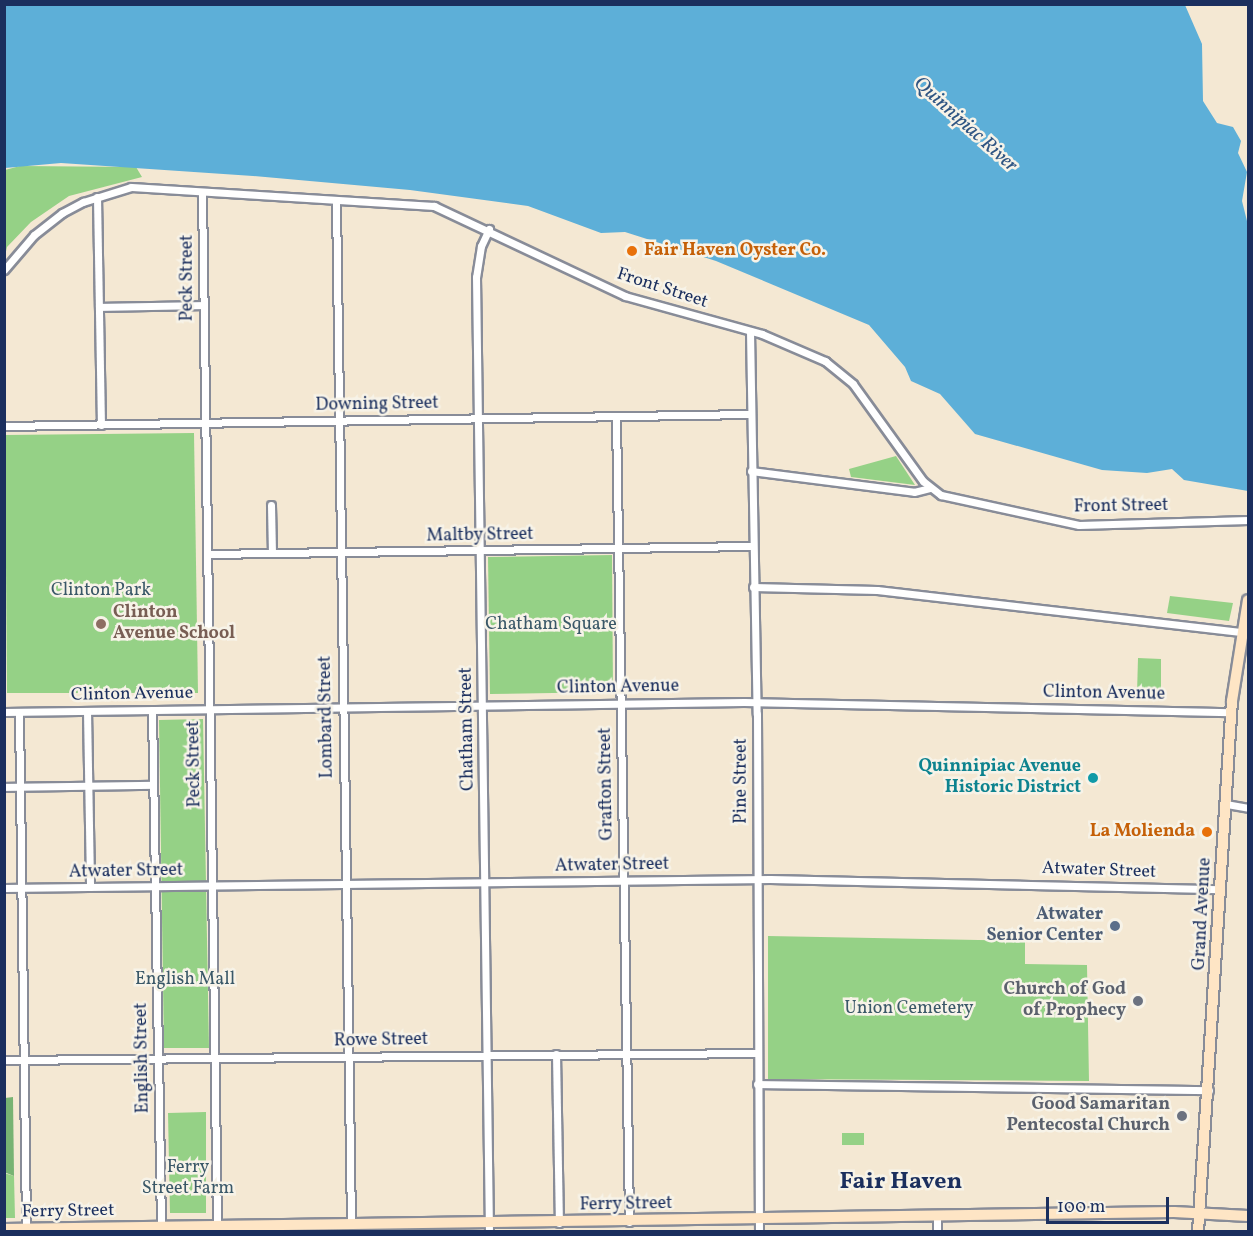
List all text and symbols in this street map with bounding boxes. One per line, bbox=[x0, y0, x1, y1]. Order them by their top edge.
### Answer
water label: Quinnipiac River bbox=[908, 72, 1022, 178]
street label: Peck Street bbox=[177, 235, 199, 321]
place label: Fair Haven Oyster Co. bbox=[644, 240, 826, 262]
marker: Fair Haven Oyster Co. bbox=[625, 244, 639, 258]
street label: Front Street bbox=[614, 264, 710, 314]
street label: Downing Street bbox=[315, 393, 439, 417]
street label: Front Street bbox=[1074, 495, 1168, 519]
street label: Maltby Street bbox=[426, 524, 534, 548]
park label: Clinton Park bbox=[51, 580, 151, 602]
place label: Clinton Avenue School bbox=[113, 603, 235, 646]
park label: Chatham Square bbox=[485, 614, 617, 636]
marker: Clinton Avenue School bbox=[94, 617, 108, 631]
street label: Lombard Street bbox=[315, 655, 339, 779]
street label: Chatham Street bbox=[456, 667, 480, 791]
street label: Clinton Avenue bbox=[557, 676, 679, 700]
street label: Clinton Avenue bbox=[1043, 682, 1165, 706]
street label: Clinton Avenue bbox=[71, 683, 193, 707]
street label: Peck Street bbox=[183, 720, 207, 808]
street label: Grafton Street bbox=[595, 727, 619, 841]
street label: Pine Street bbox=[731, 738, 753, 824]
place label: Quinnipiac Avenue Historic District bbox=[918, 757, 1081, 800]
marker: Quinnipiac Avenue Historic District bbox=[1086, 771, 1100, 785]
place label: La Molienda bbox=[1090, 821, 1195, 843]
marker: La Molienda bbox=[1200, 825, 1214, 839]
street label: Atwater Street bbox=[555, 854, 669, 878]
street label: Grand Avenue bbox=[1189, 857, 1217, 971]
street label: Atwater Street bbox=[1041, 858, 1157, 884]
street label: Atwater Street bbox=[69, 860, 183, 884]
place label: Atwater Senior Center bbox=[987, 905, 1103, 948]
marker: Atwater Senior Center bbox=[1108, 919, 1122, 933]
park label: English Mall bbox=[135, 969, 235, 991]
place label: Church of God of Prophecy bbox=[1005, 980, 1126, 1022]
marker: Church of God of Prophecy bbox=[1131, 994, 1145, 1008]
park label: Union Cemetery bbox=[845, 998, 973, 1020]
street label: English Street bbox=[131, 1002, 155, 1114]
street label: Rowe Street bbox=[334, 1029, 428, 1053]
place label: Good Samaritan Pentecostal Church bbox=[1006, 1095, 1170, 1138]
marker: Good Samaritan Pentecostal Church bbox=[1175, 1109, 1189, 1123]
park label: Ferry Street Farm bbox=[142, 1158, 234, 1200]
district label: Fair Haven bbox=[840, 1169, 962, 1197]
scale bar bbox=[1049, 1185, 1172, 1223]
street label: Ferry Street bbox=[579, 1193, 673, 1217]
text: 100 m bbox=[1057, 1195, 1106, 1220]
street label: Ferry Street bbox=[21, 1200, 115, 1224]

